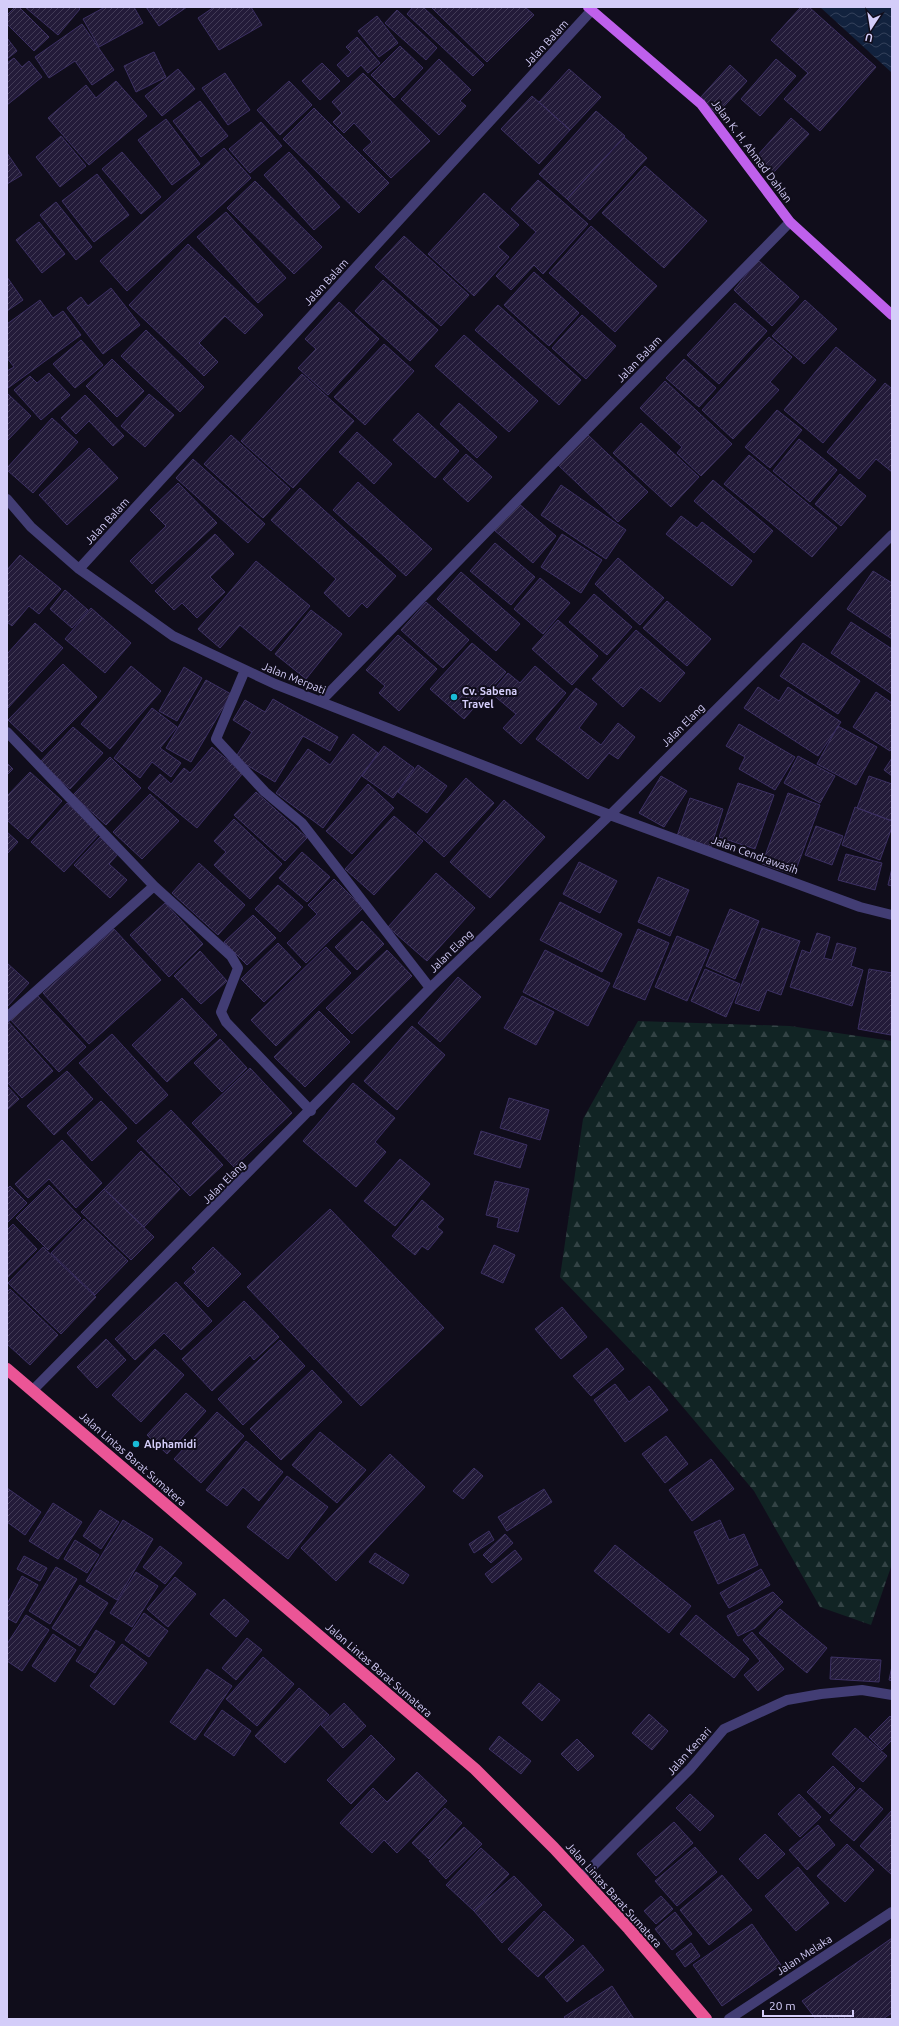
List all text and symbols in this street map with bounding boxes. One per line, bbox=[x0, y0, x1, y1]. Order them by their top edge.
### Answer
north arrow bbox=[851, 8, 891, 48]
street label: Jalan Balam bbox=[521, 17, 571, 69]
text: U bbox=[864, 31, 874, 44]
street label: Jalan K. H. Ahmad Dahlan bbox=[709, 97, 795, 205]
street label: Jalan Balam bbox=[301, 256, 351, 308]
street label: Jalan Balam bbox=[614, 334, 664, 384]
street label: Jalan Balam bbox=[82, 495, 132, 547]
street label: Jalan Merpati bbox=[261, 660, 327, 696]
place label: Cv. Sabena Travel bbox=[462, 685, 517, 710]
marker: Cv. Sabena Travel bbox=[449, 692, 459, 702]
street label: Jalan Elang bbox=[659, 701, 707, 749]
street label: Jalan Cendrawasih bbox=[710, 834, 800, 876]
street label: Jalan Elang bbox=[427, 927, 475, 975]
street label: Jalan Elang bbox=[200, 1158, 248, 1206]
street label: Jalan Lintas Barat Sumatera bbox=[77, 1410, 189, 1508]
place label: Alphamidi bbox=[144, 1438, 196, 1450]
marker: Alphamidi bbox=[131, 1439, 141, 1449]
street label: Jalan Lintas Barat Sumatera bbox=[323, 1621, 435, 1719]
street label: Jalan Kenari bbox=[665, 1725, 713, 1777]
street label: Jalan Lintas Barat Sumatera bbox=[564, 1840, 664, 1950]
street label: Jalan Melaka bbox=[774, 1933, 834, 1977]
scale bar bbox=[763, 1992, 853, 2018]
text: 20 m bbox=[769, 1999, 796, 2012]

